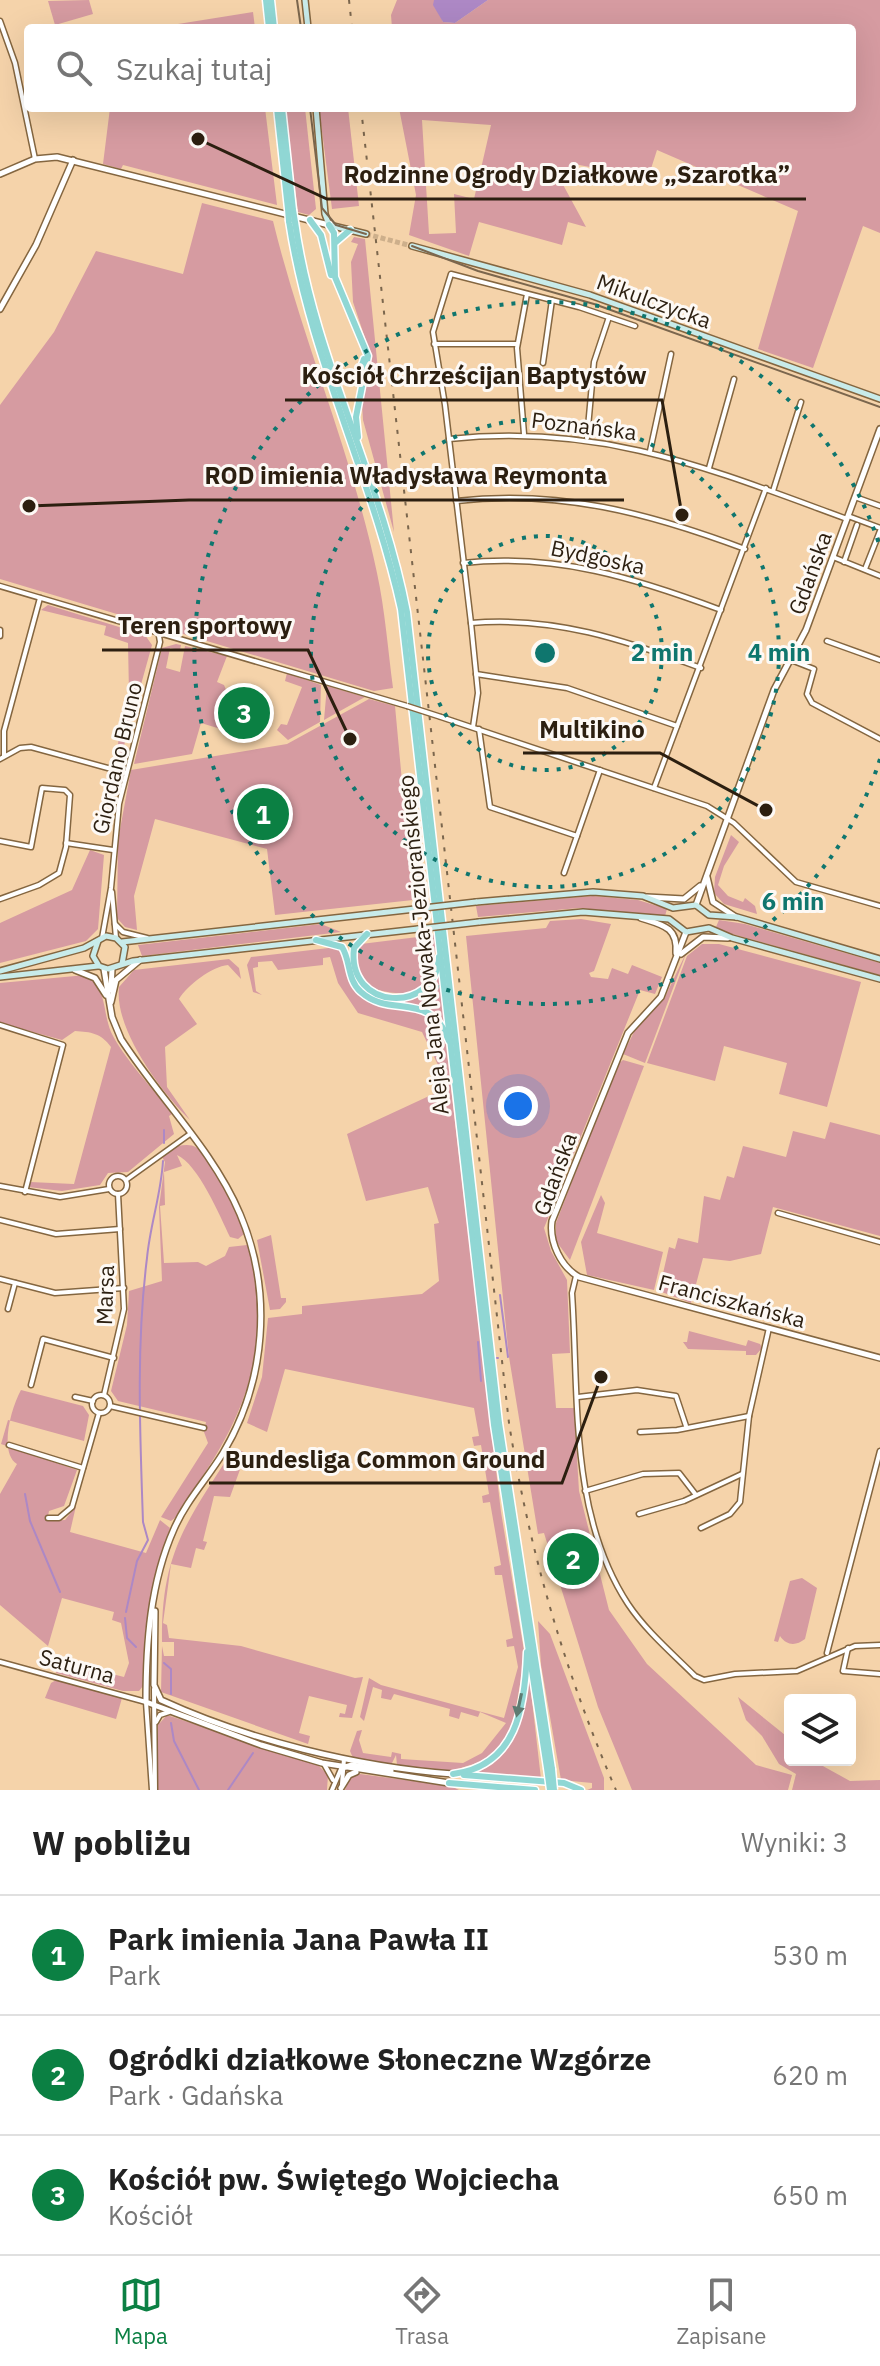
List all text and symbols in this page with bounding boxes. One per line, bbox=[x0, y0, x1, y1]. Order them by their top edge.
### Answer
search box bbox=[24, 24, 856, 112]
icon: search bbox=[52, 46, 96, 90]
text: Szukaj tutaj bbox=[116, 49, 272, 88]
callout: Rodzinne Ogrody Działkowe „Szarotka” bbox=[327, 151, 806, 199]
text: Rodzinne Ogrody Działkowe „Szarotka” bbox=[344, 158, 790, 190]
street label: Mikulczycka bbox=[593, 266, 716, 335]
callout: Kościół Chrześcijan Baptystów bbox=[285, 352, 662, 400]
text: Kościół Chrześcijan Baptystów bbox=[301, 359, 647, 391]
street label: Poznańska bbox=[530, 405, 639, 446]
callout: ROD imienia Władysława Reymonta bbox=[189, 452, 624, 500]
text: ROD imienia Władysława Reymonta bbox=[205, 459, 607, 491]
street label: Gdańska bbox=[781, 527, 838, 618]
street label: Bydgoska bbox=[548, 532, 648, 581]
callout: Teren sportowy bbox=[102, 602, 308, 650]
text: Teren sportowy bbox=[118, 609, 292, 641]
text: 2 min bbox=[631, 636, 693, 668]
text: 4 min bbox=[748, 636, 810, 668]
centre of rings bbox=[531, 639, 559, 667]
street label: Giordano Bruno bbox=[85, 679, 148, 837]
pin: 3 bbox=[218, 683, 270, 743]
callout: Multikino bbox=[523, 705, 660, 753]
text: Multikino bbox=[539, 713, 645, 745]
street label: Aleja Jana Nowaka-Jeziorańskiego bbox=[390, 774, 455, 1116]
pin: 1 bbox=[237, 784, 289, 844]
text: 6 min bbox=[762, 885, 824, 917]
your location bbox=[498, 1086, 538, 1126]
street label: Gdańska bbox=[526, 1128, 583, 1219]
street label: Marsa bbox=[89, 1264, 120, 1326]
street label: Franciszkańska bbox=[655, 1267, 809, 1334]
callout: Bundesliga Common Ground bbox=[209, 1435, 562, 1483]
text: Bundesliga Common Ground bbox=[225, 1443, 545, 1475]
pin: 2 bbox=[547, 1529, 599, 1589]
street label: Saturna bbox=[36, 1642, 118, 1690]
one-way arrow bbox=[512, 1693, 525, 1718]
map controls bbox=[784, 1694, 856, 1766]
button: layers bbox=[784, 1694, 856, 1766]
text: W pobliżu bbox=[32, 1820, 192, 1864]
text: Wyniki: 3 bbox=[741, 1825, 848, 1859]
text: Park imienia Jana Pawła II bbox=[108, 1919, 489, 1958]
text: 1 bbox=[50, 1938, 66, 1972]
text: 530 m bbox=[772, 1938, 848, 1972]
text: Park bbox=[108, 1958, 161, 1992]
text: Ogródki działkowe Słoneczne Wzgórze bbox=[108, 2039, 651, 2078]
text: 2 bbox=[50, 2058, 66, 2092]
text: 620 m bbox=[772, 2058, 848, 2092]
text: Park · Gdańska bbox=[108, 2078, 283, 2112]
text: Kościół pw. Świętego Wojciecha bbox=[108, 2159, 559, 2198]
text: 3 bbox=[50, 2178, 66, 2212]
text: 650 m bbox=[772, 2178, 848, 2212]
text: Kościół bbox=[108, 2198, 192, 2232]
tab: Mapa bbox=[114, 2273, 168, 2350]
tab: Trasa bbox=[395, 2273, 449, 2350]
tab: Zapisane bbox=[676, 2273, 766, 2350]

